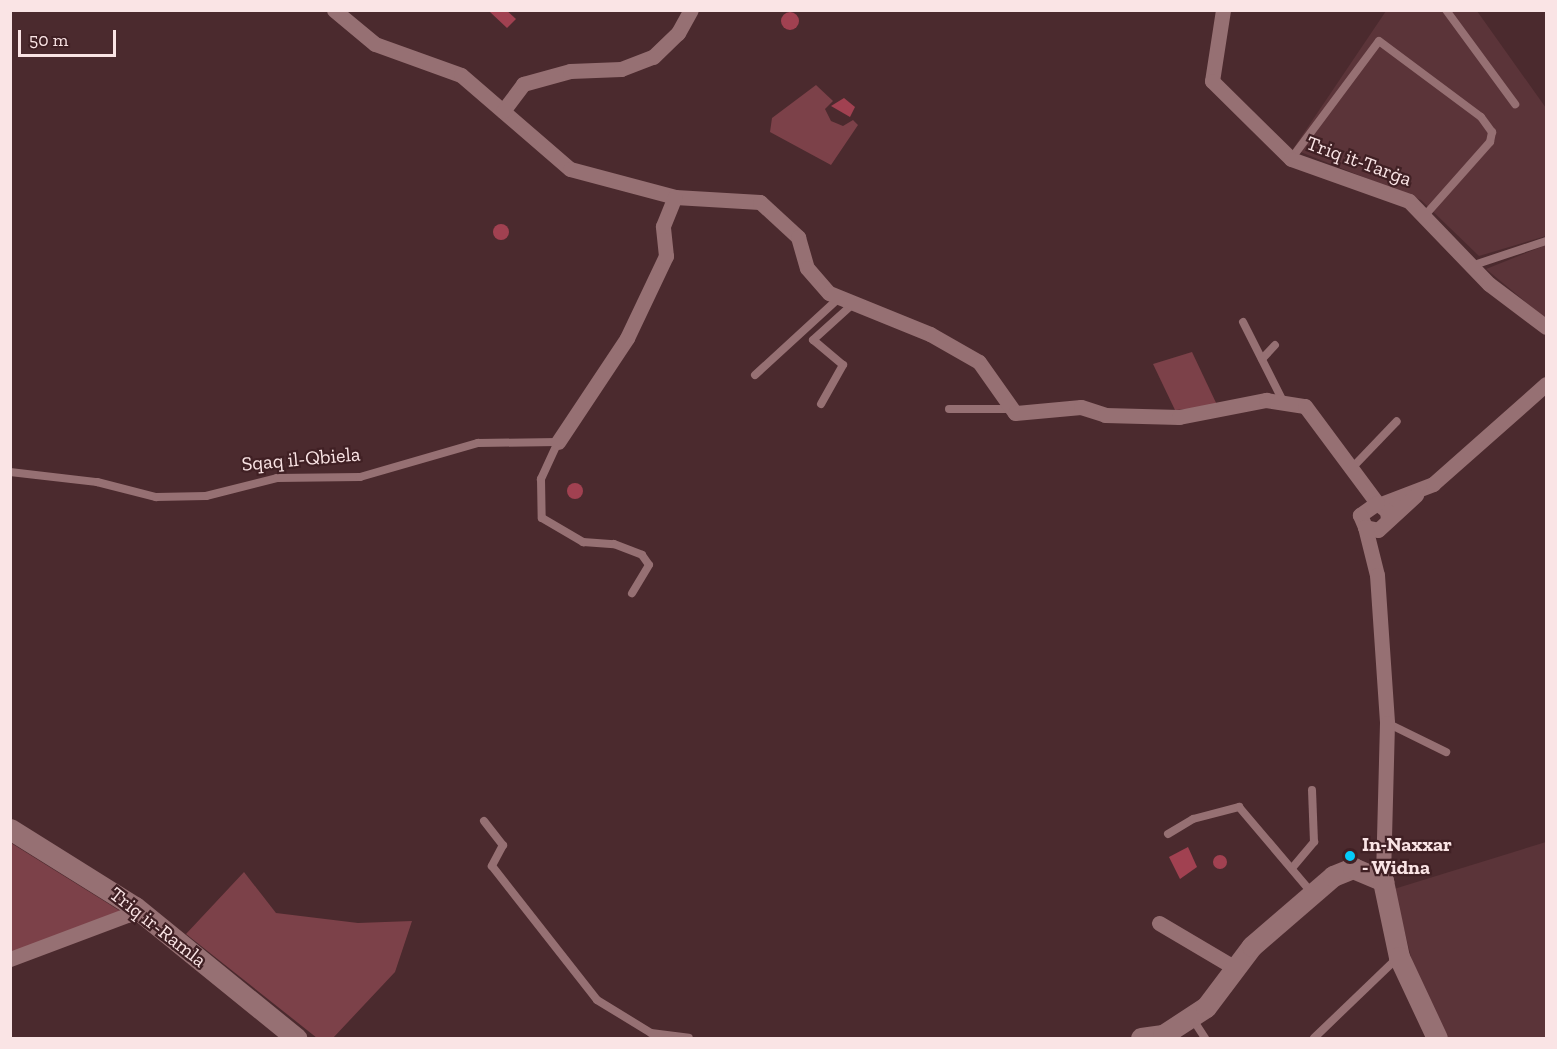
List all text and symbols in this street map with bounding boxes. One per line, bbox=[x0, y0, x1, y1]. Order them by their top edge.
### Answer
scale bar bbox=[21, 18, 118, 56]
text: 50 m bbox=[29, 29, 68, 51]
street label: Triq it-Tarġa bbox=[1303, 131, 1415, 191]
street label: Sqaq il-Qbiela bbox=[241, 442, 361, 476]
place label: In-Naxxar - Widna bbox=[1362, 832, 1452, 879]
marker: In-Naxxar - Widna bbox=[1343, 849, 1357, 863]
street label: Triq ir-Ramla bbox=[105, 882, 211, 972]

